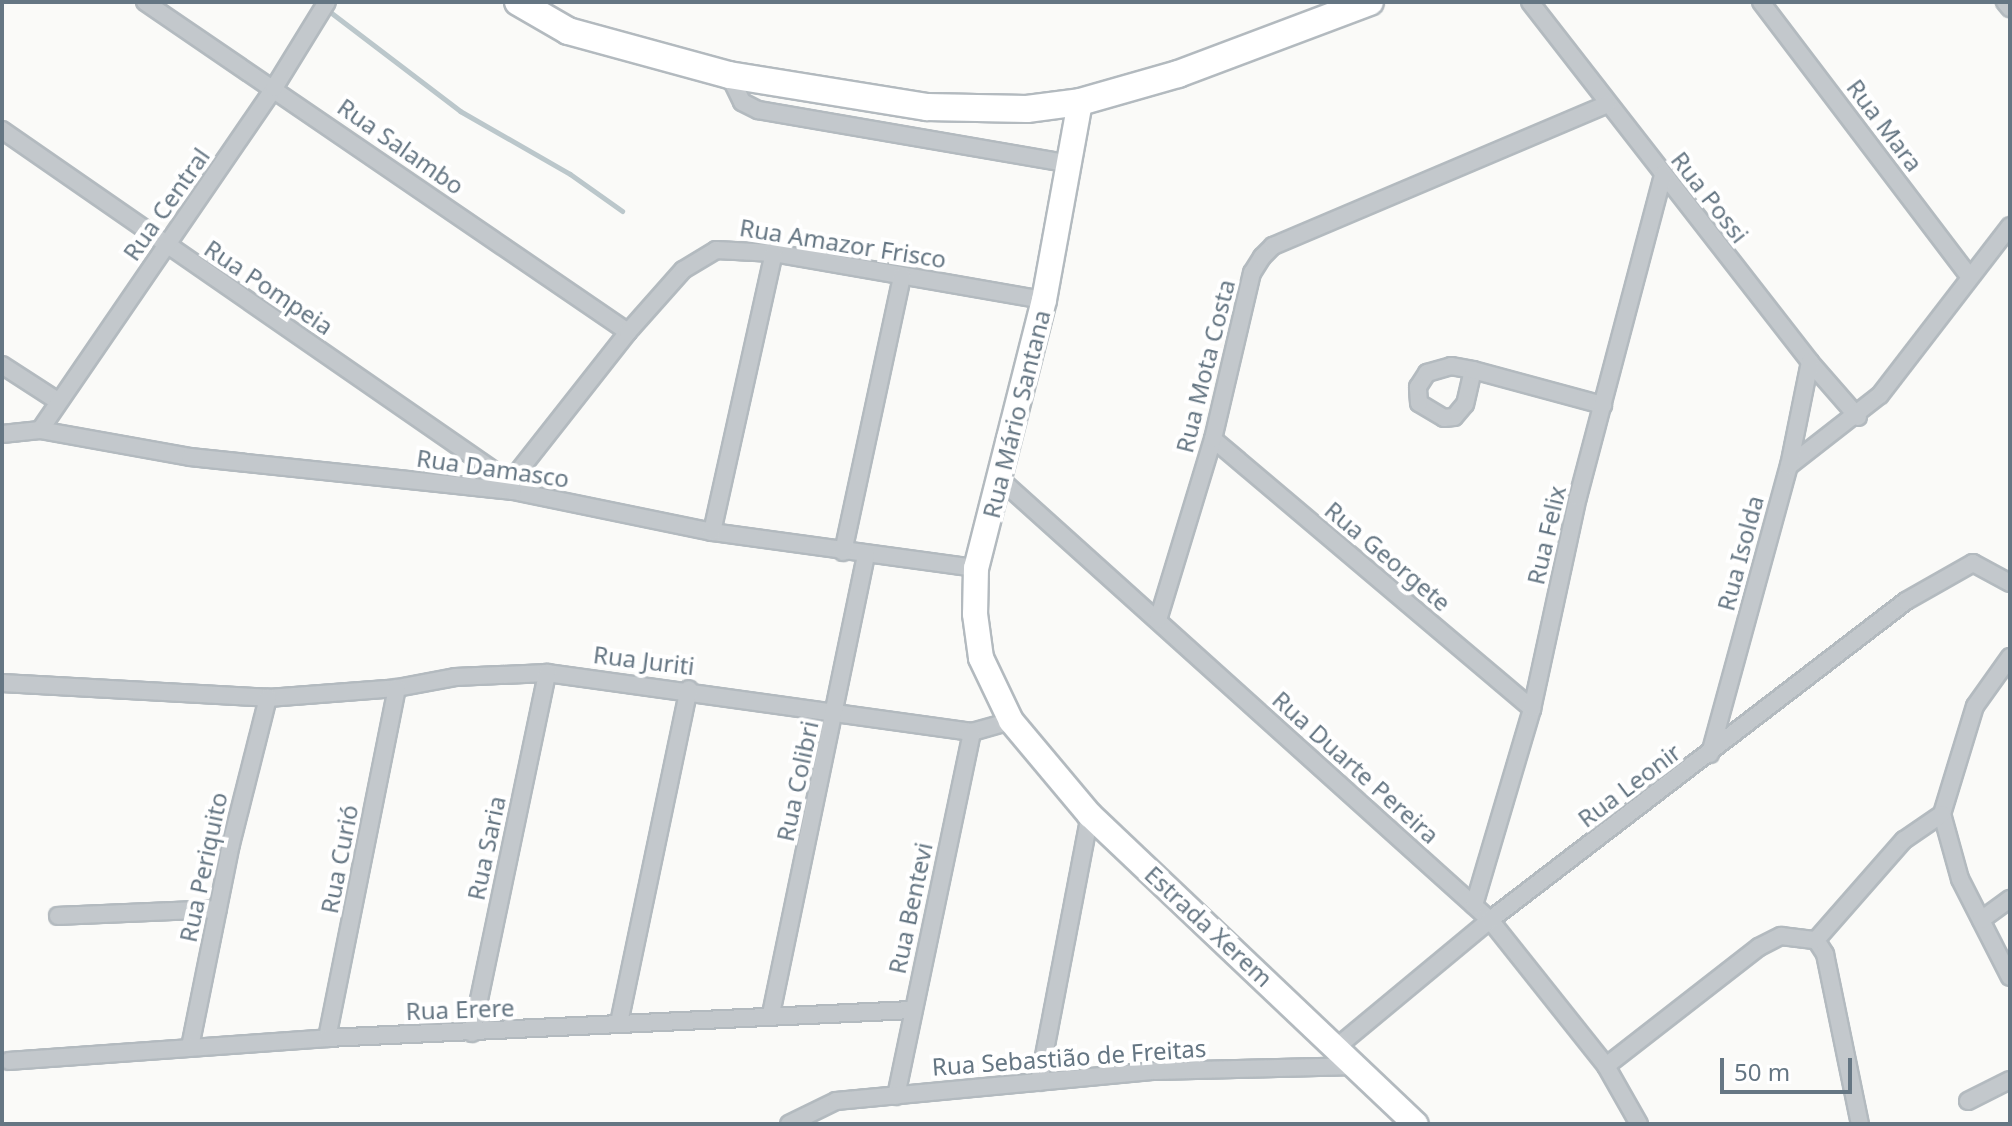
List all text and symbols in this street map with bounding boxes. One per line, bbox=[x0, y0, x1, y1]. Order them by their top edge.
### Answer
street label: Rua Mara bbox=[1841, 73, 1929, 177]
street label: Rua Salambo bbox=[332, 92, 470, 200]
street label: Rua Central bbox=[117, 142, 215, 266]
street label: Rua Possi bbox=[1666, 146, 1754, 248]
street label: Rua Amazor Frisco bbox=[738, 212, 948, 274]
street label: Rua Pompeia bbox=[199, 233, 339, 341]
street label: Rua Mota Costa bbox=[1170, 276, 1240, 456]
street label: Rua Mário Santana bbox=[976, 307, 1056, 521]
street label: Rua Damasco bbox=[415, 443, 571, 493]
street label: Rua Felix bbox=[1521, 483, 1571, 587]
street label: Rua Isolda bbox=[1711, 492, 1769, 614]
street label: Rua Georgete bbox=[1319, 495, 1457, 617]
street label: Rua Juriti bbox=[592, 640, 696, 680]
street label: Rua Duarte Pereira bbox=[1267, 685, 1445, 849]
street label: Rua Colibri bbox=[770, 718, 824, 844]
street label: Rua Leonir bbox=[1572, 737, 1686, 833]
street label: Rua Periquito bbox=[173, 789, 233, 945]
street label: Rua Saria bbox=[461, 793, 511, 903]
street label: Rua Curió bbox=[314, 802, 364, 916]
street label: Rua Bentevi bbox=[882, 840, 938, 976]
street label: Estrada Xerem bbox=[1139, 860, 1279, 992]
street label: Rua Erere bbox=[405, 993, 515, 1025]
street label: Rua Sebastião de Freitas bbox=[931, 1033, 1207, 1081]
scale bar bbox=[1724, 1042, 1856, 1092]
text: 50 m bbox=[1734, 1055, 1790, 1088]

